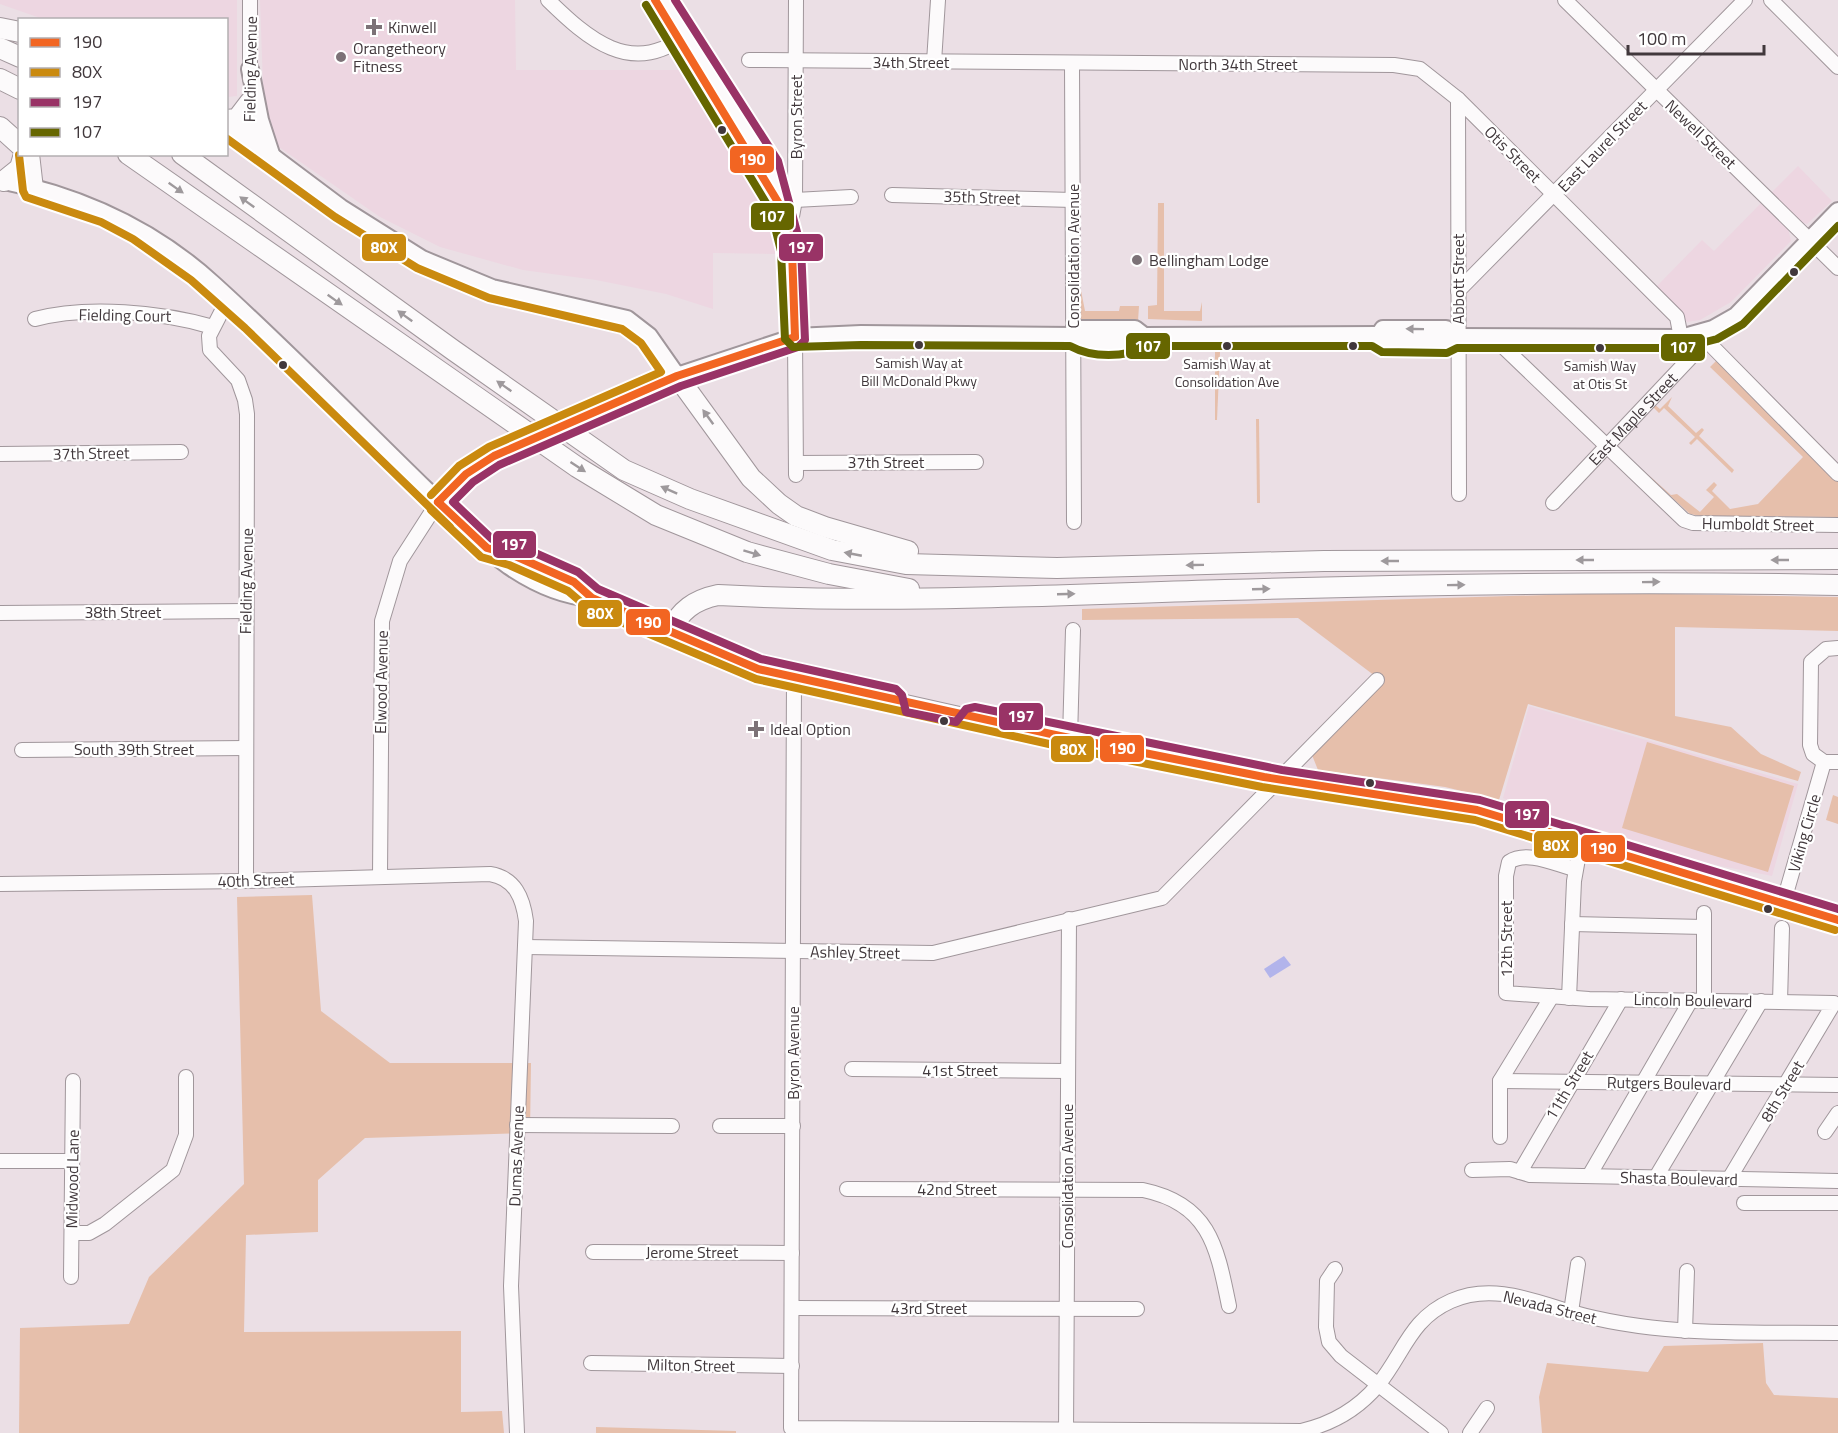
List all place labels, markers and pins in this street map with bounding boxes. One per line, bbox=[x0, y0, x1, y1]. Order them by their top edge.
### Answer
place label: Kinwell bbox=[388, 15, 437, 39]
marker: Kinwell bbox=[365, 18, 383, 36]
place label: Orangetheory Fitness bbox=[353, 36, 446, 78]
marker: Orangetheory Fitness bbox=[334, 50, 348, 64]
unlabelled marker bbox=[716, 124, 728, 136]
place label: Bellingham Lodge bbox=[1149, 248, 1269, 272]
marker: Bellingham Lodge bbox=[1130, 253, 1144, 267]
unlabelled marker bbox=[1788, 266, 1800, 278]
marker: Samish Way at Bill McDonald Pkwy bbox=[913, 339, 925, 351]
marker: Samish Way at Consolidation Ave bbox=[1221, 340, 1233, 352]
unlabelled marker bbox=[1347, 340, 1359, 352]
marker: Samish Way at Otis St bbox=[1594, 342, 1606, 354]
place label: Samish Way at Bill McDonald Pkwy bbox=[861, 352, 977, 391]
place label: Samish Way at Consolidation Ave bbox=[1175, 353, 1279, 392]
place label: Samish Way at Otis St bbox=[1564, 355, 1636, 394]
unlabelled marker bbox=[277, 359, 289, 371]
unlabelled marker bbox=[938, 715, 950, 727]
place label: Ideal Option bbox=[770, 717, 851, 741]
marker: Ideal Option bbox=[747, 720, 765, 738]
unlabelled marker bbox=[1364, 777, 1376, 789]
unlabelled marker bbox=[1762, 903, 1774, 915]

